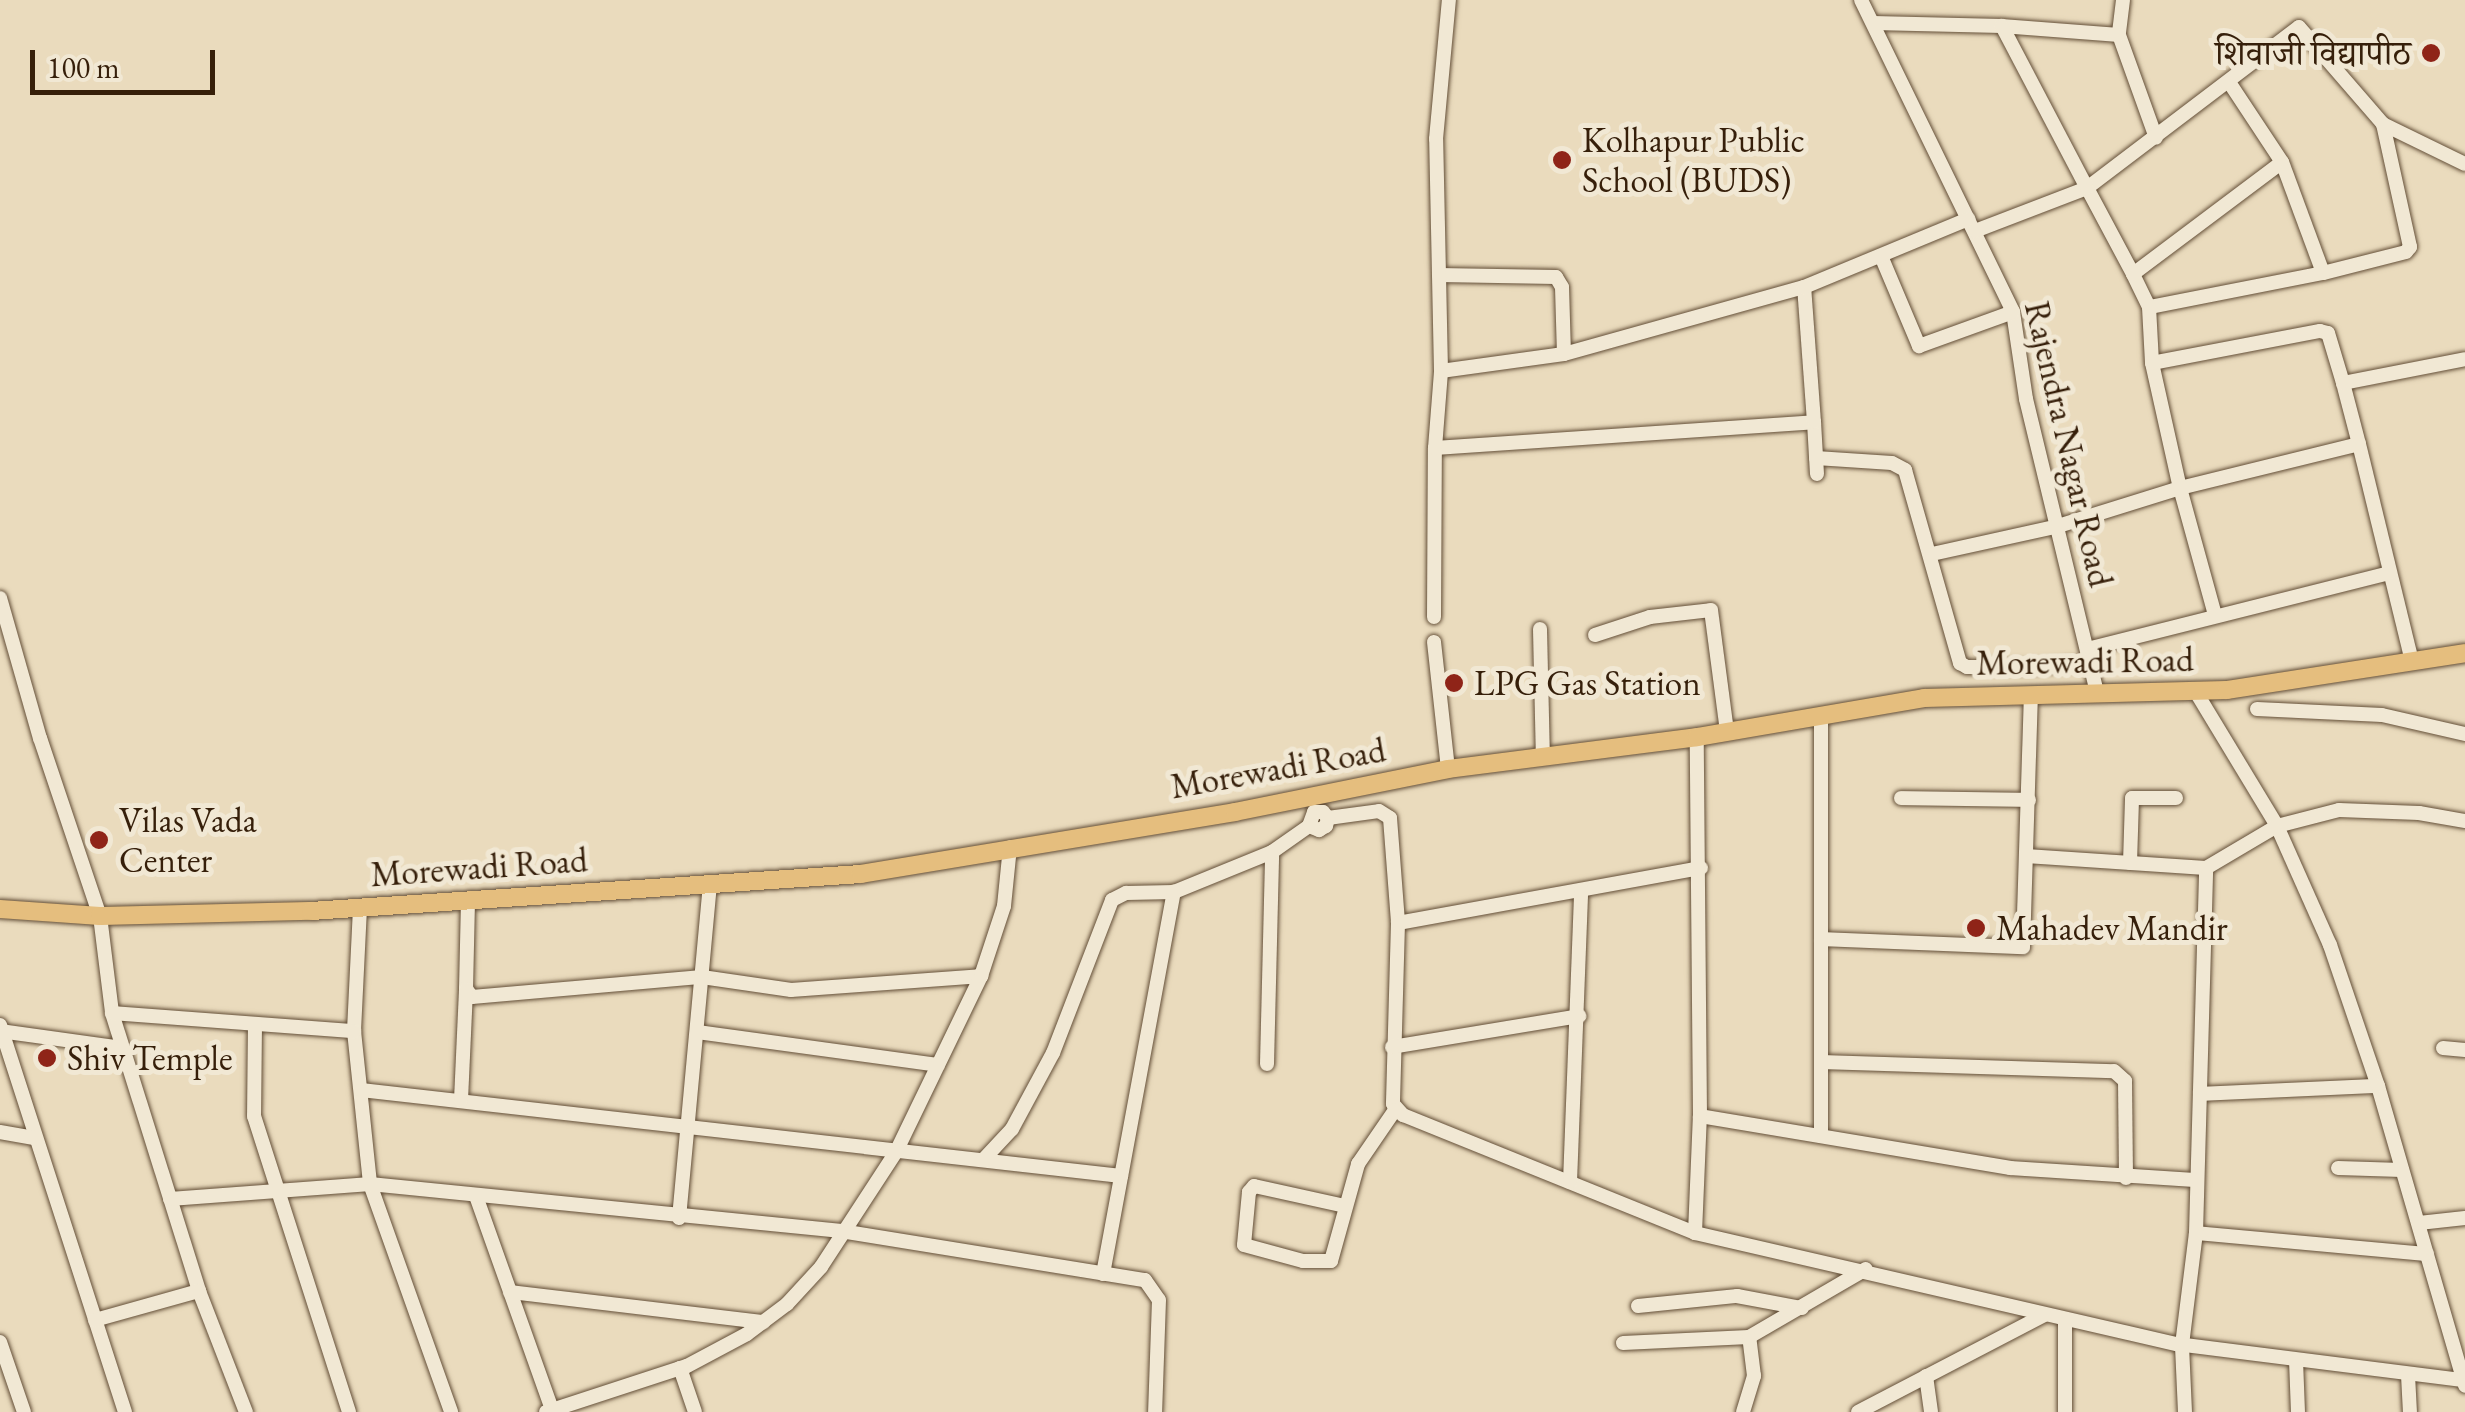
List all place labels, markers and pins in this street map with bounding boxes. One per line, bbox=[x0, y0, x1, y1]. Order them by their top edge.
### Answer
place label: शिवाजी विद्यापीठ bbox=[2215, 32, 2411, 74]
marker: शिवाजी विद्यापीठ bbox=[2420, 42, 2442, 64]
place label: Kolhapur Public School (BUDS) bbox=[1582, 119, 1805, 201]
marker: Kolhapur Public School (BUDS) bbox=[1551, 149, 1573, 171]
place label: LPG Gas Station bbox=[1474, 662, 1701, 704]
marker: LPG Gas Station bbox=[1443, 672, 1465, 694]
place label: Vilas Vada Center bbox=[119, 799, 257, 881]
marker: Vilas Vada Center bbox=[88, 829, 110, 851]
place label: Mahadev Mandir bbox=[1996, 907, 2228, 949]
marker: Mahadev Mandir bbox=[1965, 917, 1987, 939]
place label: Shiv Temple bbox=[67, 1037, 233, 1079]
marker: Shiv Temple bbox=[36, 1047, 58, 1069]

